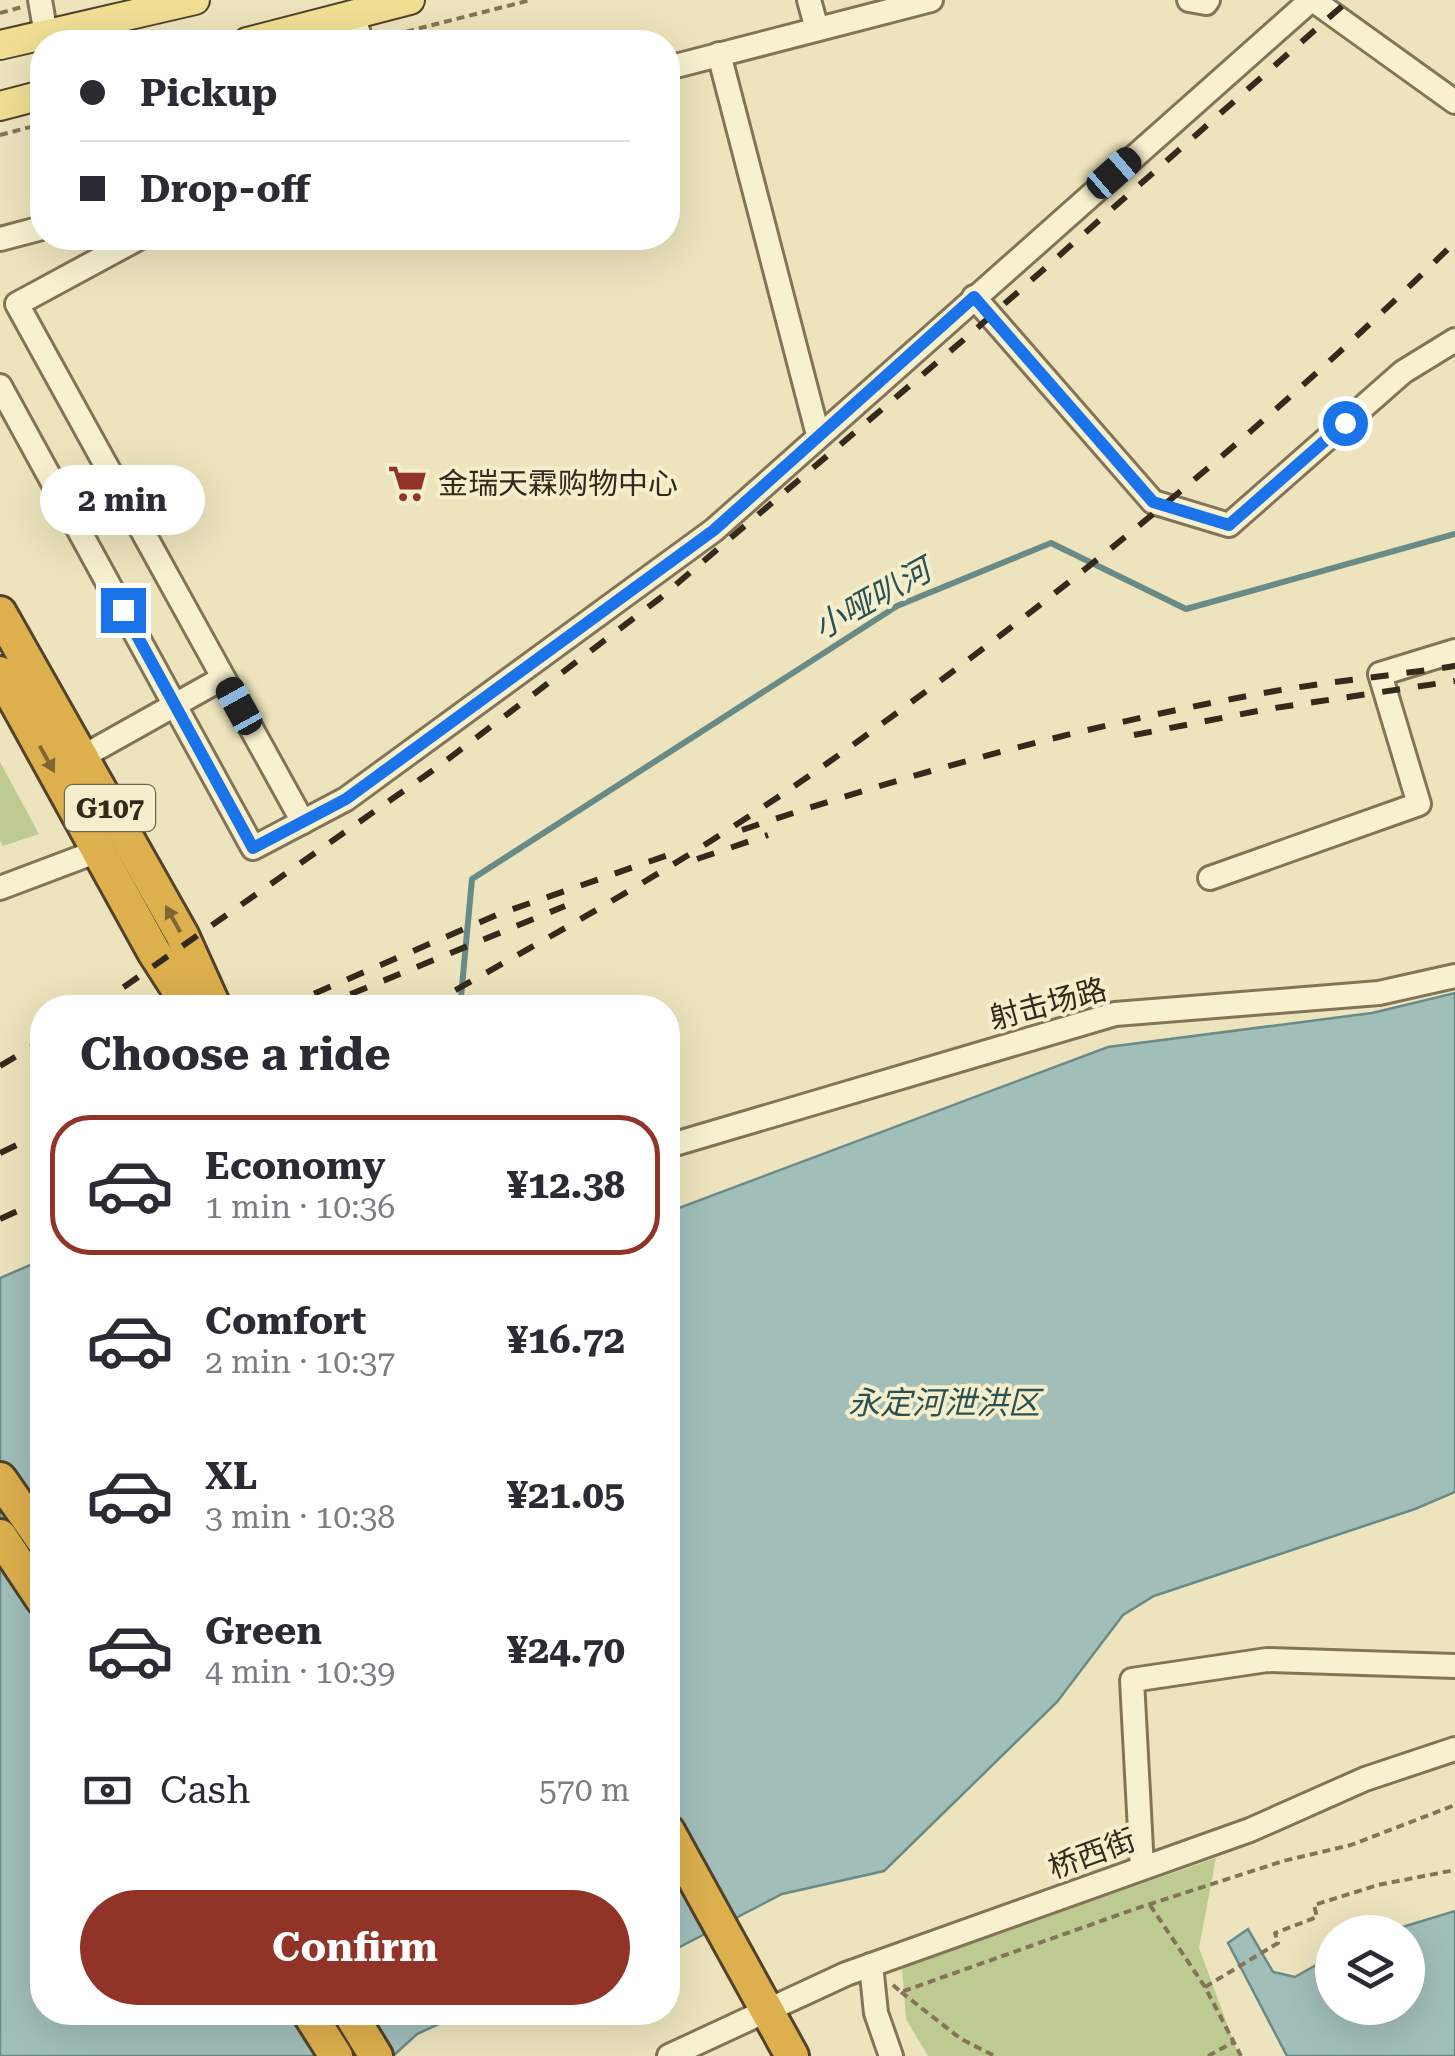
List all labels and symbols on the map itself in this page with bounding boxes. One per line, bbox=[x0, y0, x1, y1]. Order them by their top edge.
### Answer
car bbox=[1082, 142, 1146, 204]
route start bbox=[1323, 401, 1368, 446]
supermarket icon: 金瑞天霖购物中心 bbox=[387, 463, 429, 505]
callout: 2 min bbox=[41, 465, 206, 535]
place label: 金瑞天霖购物中心 bbox=[438, 466, 678, 501]
water label: 小哑叭河 bbox=[807, 548, 942, 647]
route end bbox=[101, 588, 146, 633]
car bbox=[211, 672, 267, 740]
one-way arrow bbox=[39, 744, 56, 773]
road number: G107 bbox=[65, 785, 155, 831]
one-way arrow bbox=[165, 905, 182, 934]
street label: 射击场路 bbox=[985, 971, 1110, 1036]
water label: 永定河泄洪区 bbox=[848, 1384, 1044, 1422]
street label: 桥西街 bbox=[1044, 1822, 1140, 1885]

